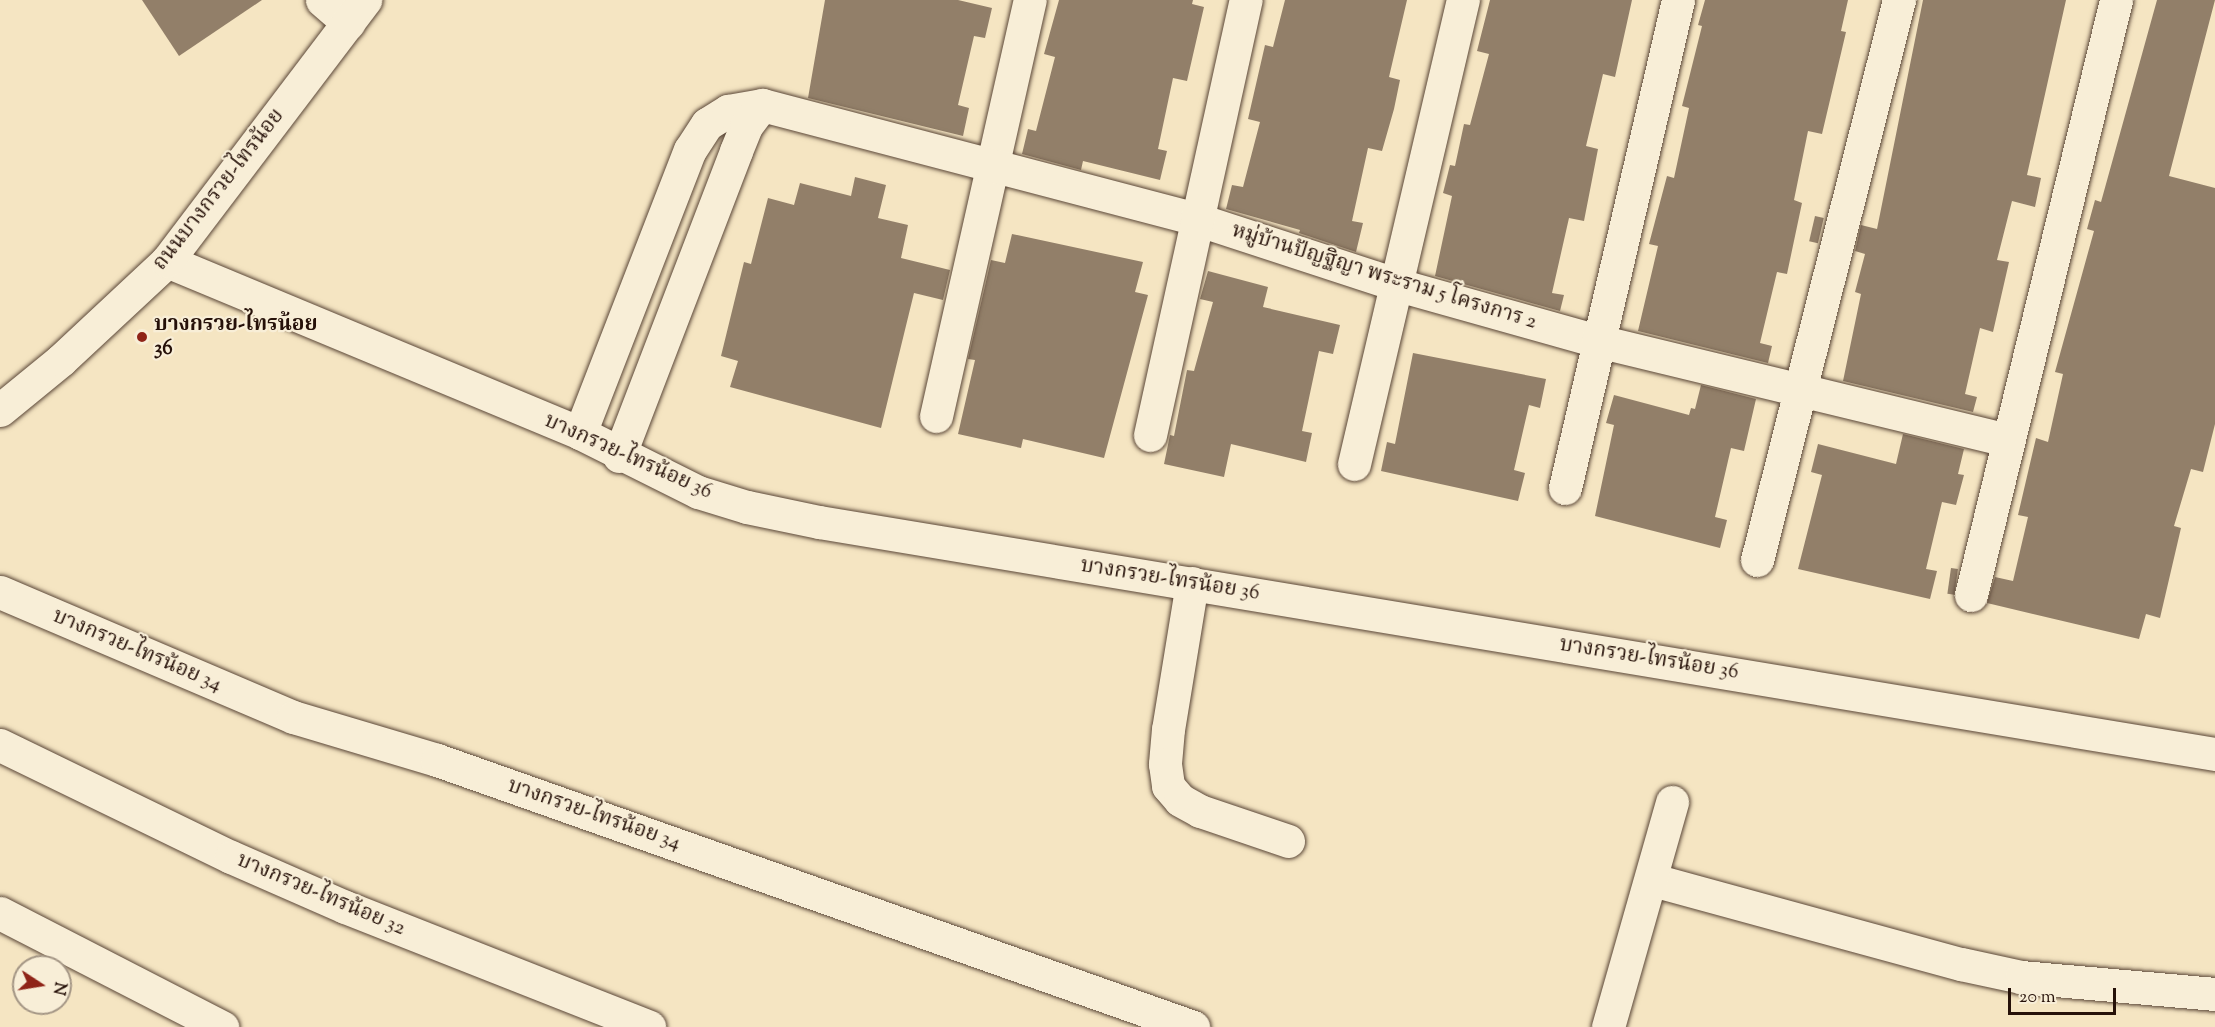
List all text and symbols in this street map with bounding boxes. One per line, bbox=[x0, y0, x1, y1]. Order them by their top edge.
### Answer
street label: ถนนบางกรวย-ไทรน้อย bbox=[148, 104, 290, 276]
street label: หมู่บ้านปัญฐิญา พระราม 5 โครงการ 2 bbox=[1228, 219, 1540, 335]
place label: บางกรวย-ไทรน้อย 36 bbox=[154, 312, 318, 362]
marker: บางกรวย-ไทรน้อย 36 bbox=[135, 330, 149, 344]
street label: บางกรวย-ไทรน้อย 36 bbox=[540, 409, 716, 505]
street label: บางกรวย-ไทรน้อย 36 bbox=[1079, 553, 1261, 607]
street label: บางกรวย-ไทรน้อย 34 bbox=[49, 604, 225, 698]
street label: บางกรวย-ไทรน้อย 36 bbox=[1558, 632, 1740, 686]
street label: บางกรวย-ไทรน้อย 34 bbox=[504, 774, 684, 856]
street label: บางกรวย-ไทรน้อย 32 bbox=[233, 848, 409, 942]
north arrow bbox=[12, 955, 72, 1015]
scale bar bbox=[2011, 976, 2119, 1014]
text: N bbox=[46, 980, 71, 997]
text: 20 m bbox=[2019, 985, 2056, 1011]

